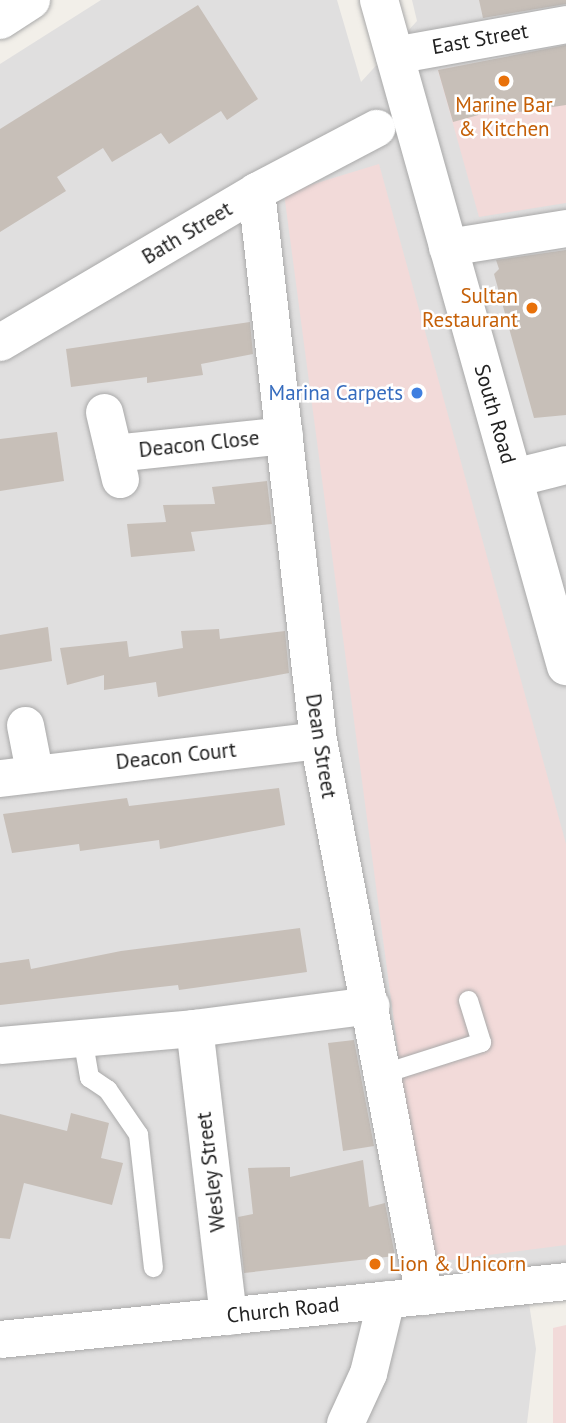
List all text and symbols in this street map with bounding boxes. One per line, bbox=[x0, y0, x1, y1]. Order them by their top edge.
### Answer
street label: East Street bbox=[430, 18, 530, 60]
marker: Marine Bar & Kitchen bbox=[496, 73, 512, 89]
place label: Marine Bar & Kitchen bbox=[455, 92, 553, 142]
street label: Bath Street bbox=[137, 196, 237, 270]
place label: Sultan Restaurant bbox=[422, 283, 518, 333]
marker: Sultan Restaurant bbox=[524, 300, 540, 316]
street label: South Road bbox=[469, 361, 521, 467]
place label: Marina Carpets bbox=[269, 380, 403, 406]
marker: Marina Carpets bbox=[409, 385, 425, 401]
street label: Deacon Close bbox=[137, 425, 261, 463]
street label: Dean Street bbox=[300, 692, 342, 800]
street label: Deacon Court bbox=[115, 737, 237, 775]
street label: Wesley Street bbox=[191, 1110, 231, 1234]
place label: Lion & Unicorn bbox=[389, 1251, 526, 1277]
marker: Lion & Unicorn bbox=[367, 1256, 383, 1272]
street label: Church Road bbox=[226, 1292, 340, 1328]

